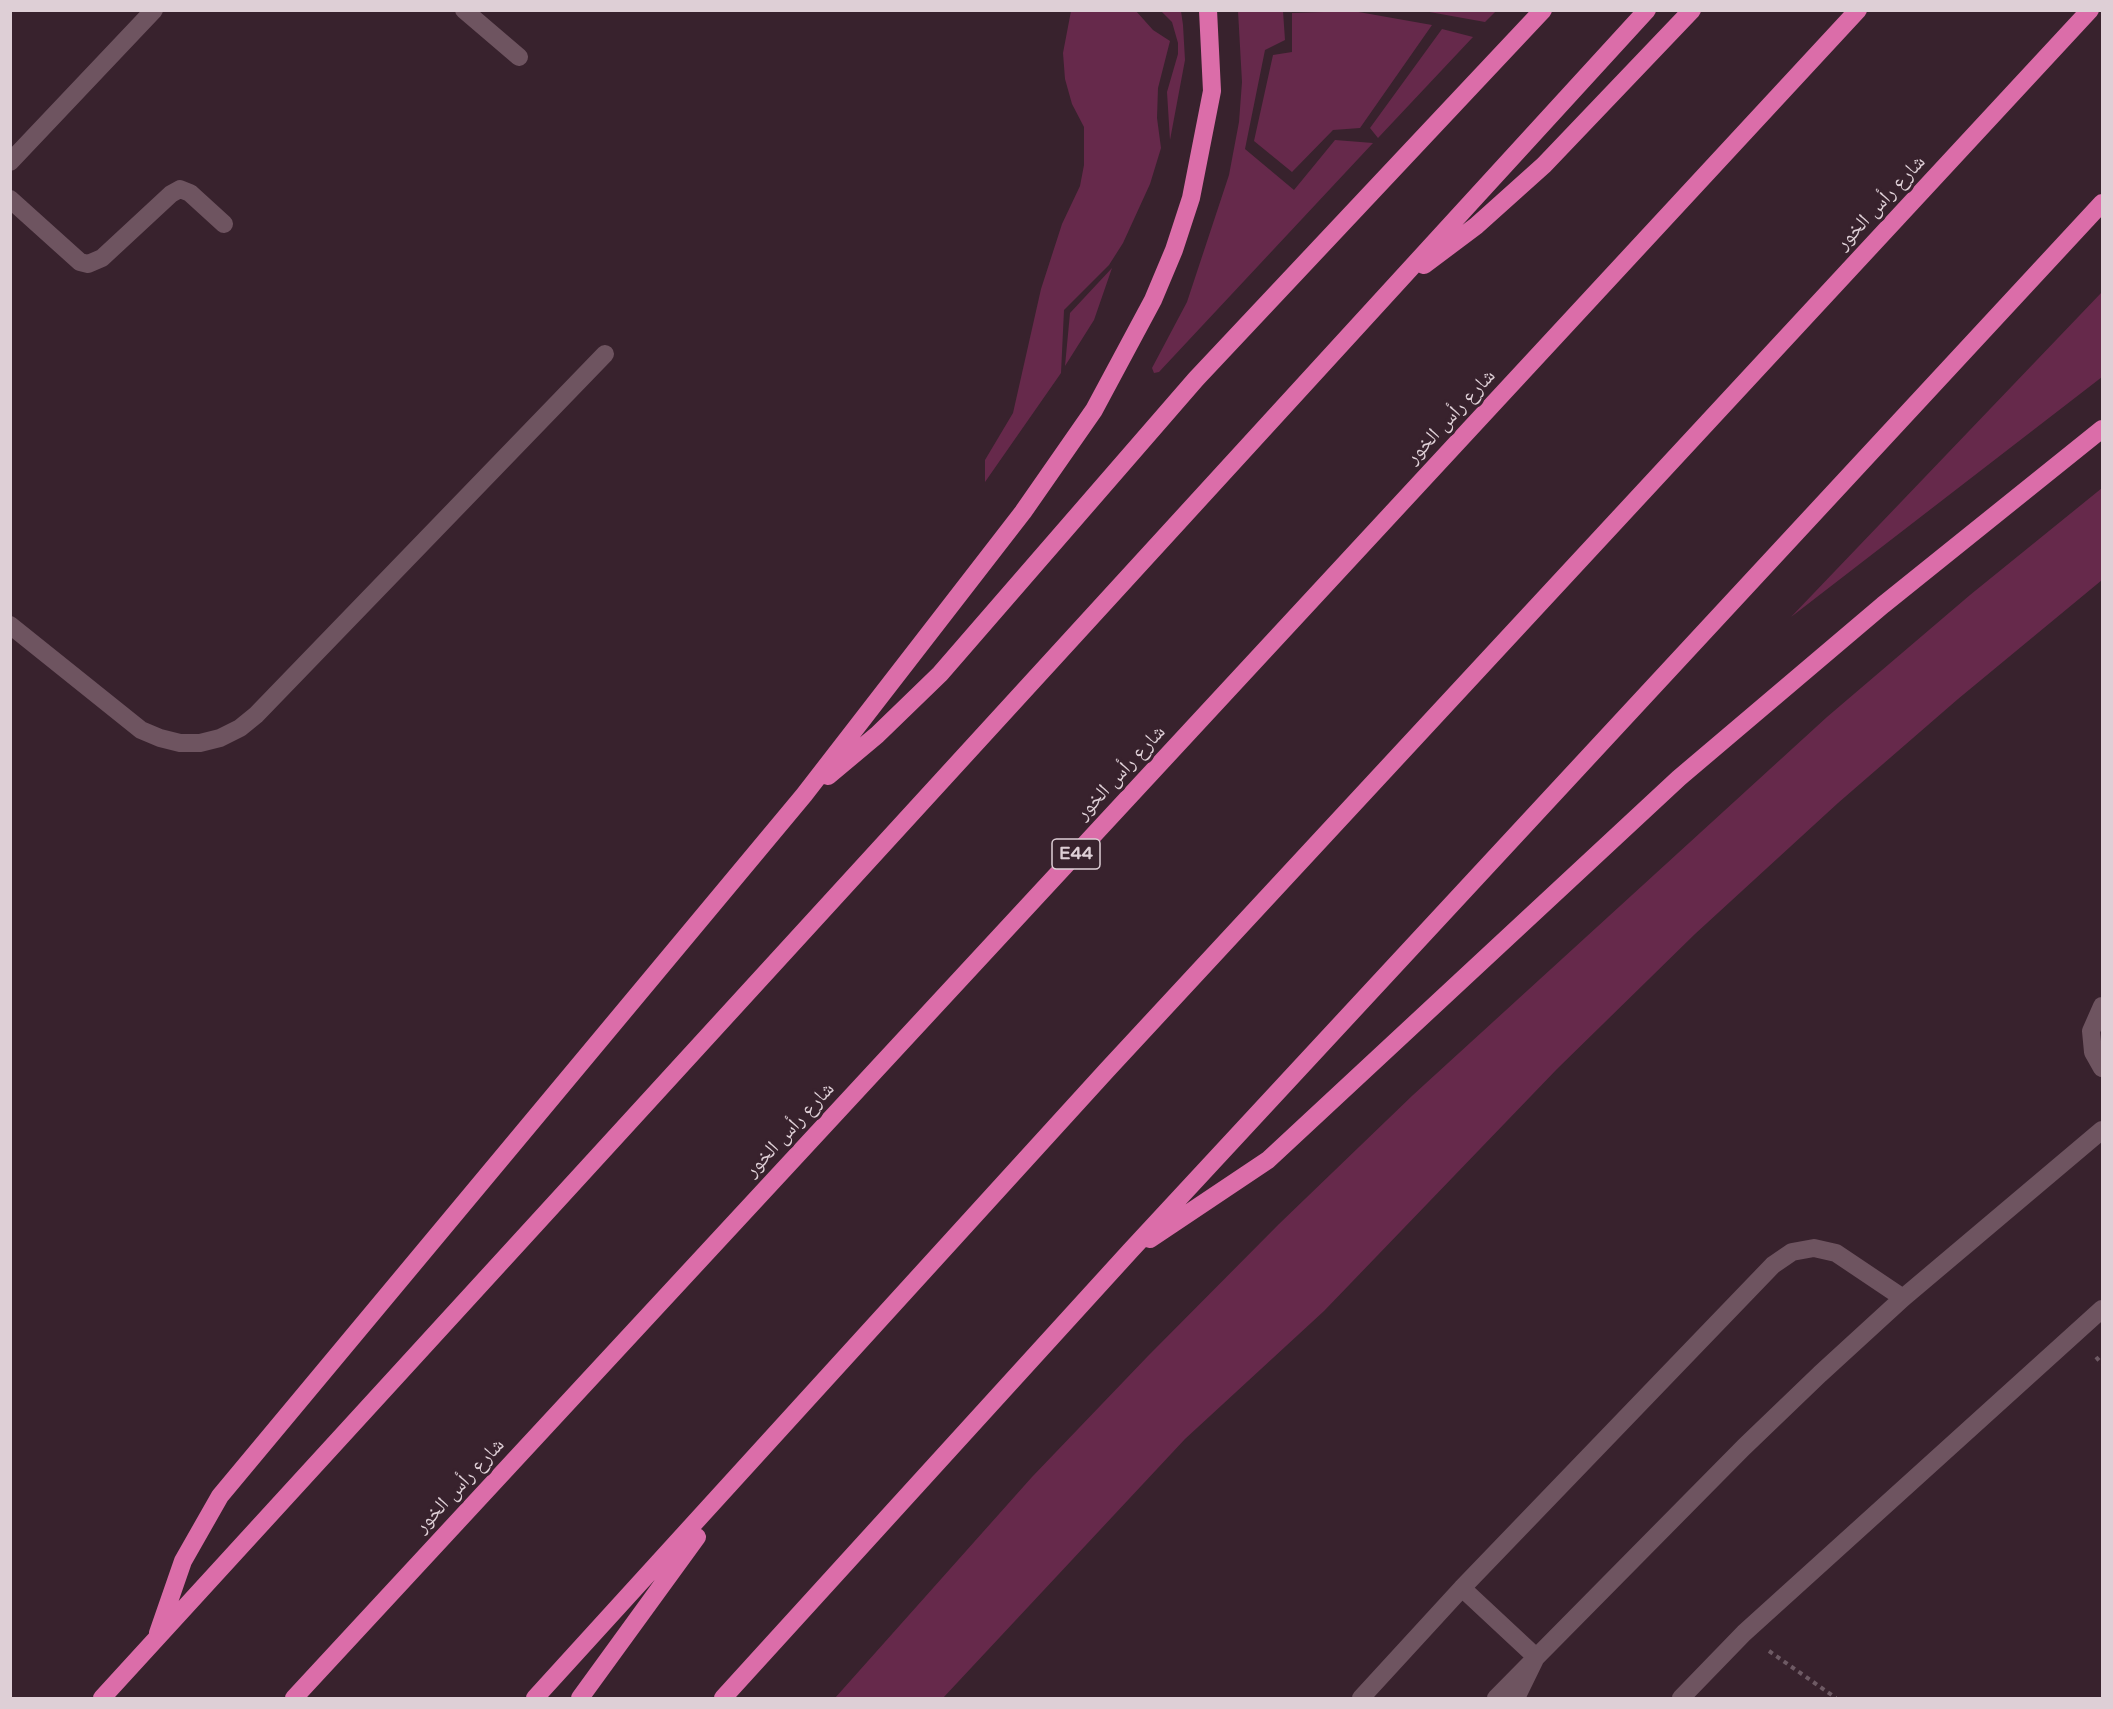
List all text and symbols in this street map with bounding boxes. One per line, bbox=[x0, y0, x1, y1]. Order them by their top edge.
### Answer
street label: شارع رأس الخور bbox=[1831, 151, 1931, 255]
street label: شارع رأس الخور bbox=[1401, 365, 1501, 469]
street label: شارع رأس الخور bbox=[1071, 721, 1171, 825]
road number: E44 bbox=[1052, 839, 1100, 869]
street label: شارع رأس الخور bbox=[740, 1078, 840, 1182]
street label: شارع رأس الخور bbox=[410, 1434, 510, 1538]

